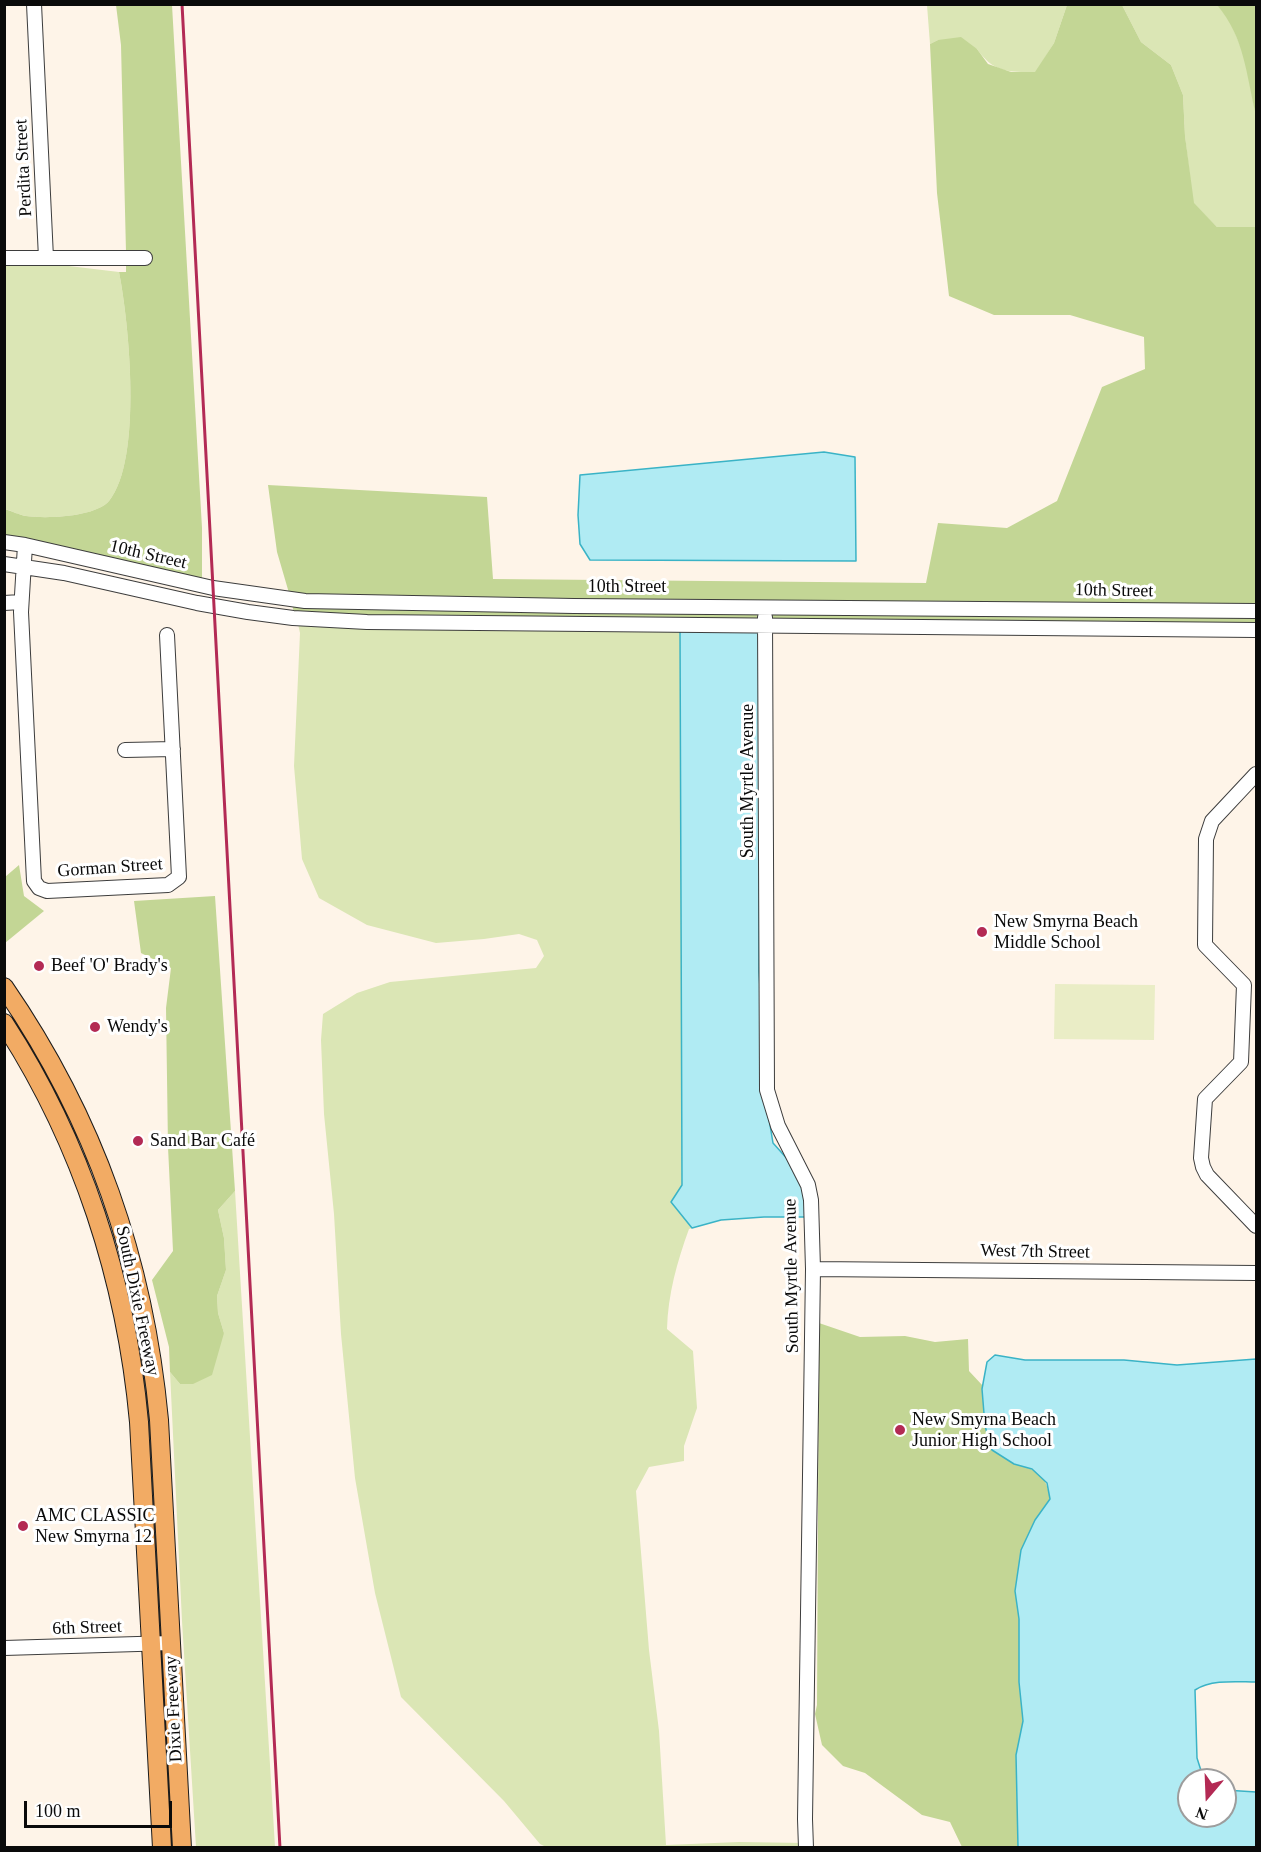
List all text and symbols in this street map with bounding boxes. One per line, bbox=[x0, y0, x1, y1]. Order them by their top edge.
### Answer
street label: Perdita Street bbox=[11, 119, 37, 217]
street label: 10th Street bbox=[107, 536, 189, 574]
street label: 10th Street bbox=[588, 576, 666, 598]
street label: 10th Street bbox=[1075, 580, 1153, 602]
street label: South Myrtle Avenue bbox=[737, 704, 759, 858]
street label: Gorman Street bbox=[57, 854, 163, 882]
place label: New Smyrna Beach Middle School bbox=[994, 911, 1138, 954]
marker: New Smyrna Beach Middle School bbox=[975, 925, 989, 939]
place label: Beef 'O' Brady's bbox=[51, 955, 168, 977]
marker: Beef 'O' Brady's bbox=[32, 959, 46, 973]
place label: Wendy's bbox=[107, 1016, 168, 1038]
marker: Wendy's bbox=[88, 1020, 102, 1034]
place label: Sand Bar Café bbox=[150, 1130, 255, 1152]
marker: Sand Bar Café bbox=[131, 1134, 145, 1148]
street label: South Myrtle Avenue bbox=[780, 1199, 804, 1353]
street label: South Dixie Freeway bbox=[111, 1224, 163, 1378]
street label: West 7th Street bbox=[980, 1240, 1090, 1264]
place label: New Smyrna Beach Junior High School bbox=[912, 1409, 1056, 1452]
marker: New Smyrna Beach Junior High School bbox=[893, 1423, 907, 1437]
place label: AMC CLASSIC New Smyrna 12 bbox=[35, 1505, 155, 1547]
marker: AMC CLASSIC New Smyrna 12 bbox=[16, 1519, 30, 1533]
street label: 6th Street bbox=[52, 1616, 122, 1640]
street label: Dixie Freeway bbox=[160, 1655, 188, 1763]
north arrow bbox=[1177, 1768, 1237, 1828]
scale bar bbox=[27, 1789, 176, 1827]
text: 100 m bbox=[35, 1801, 81, 1821]
text: N bbox=[1193, 1804, 1210, 1824]

